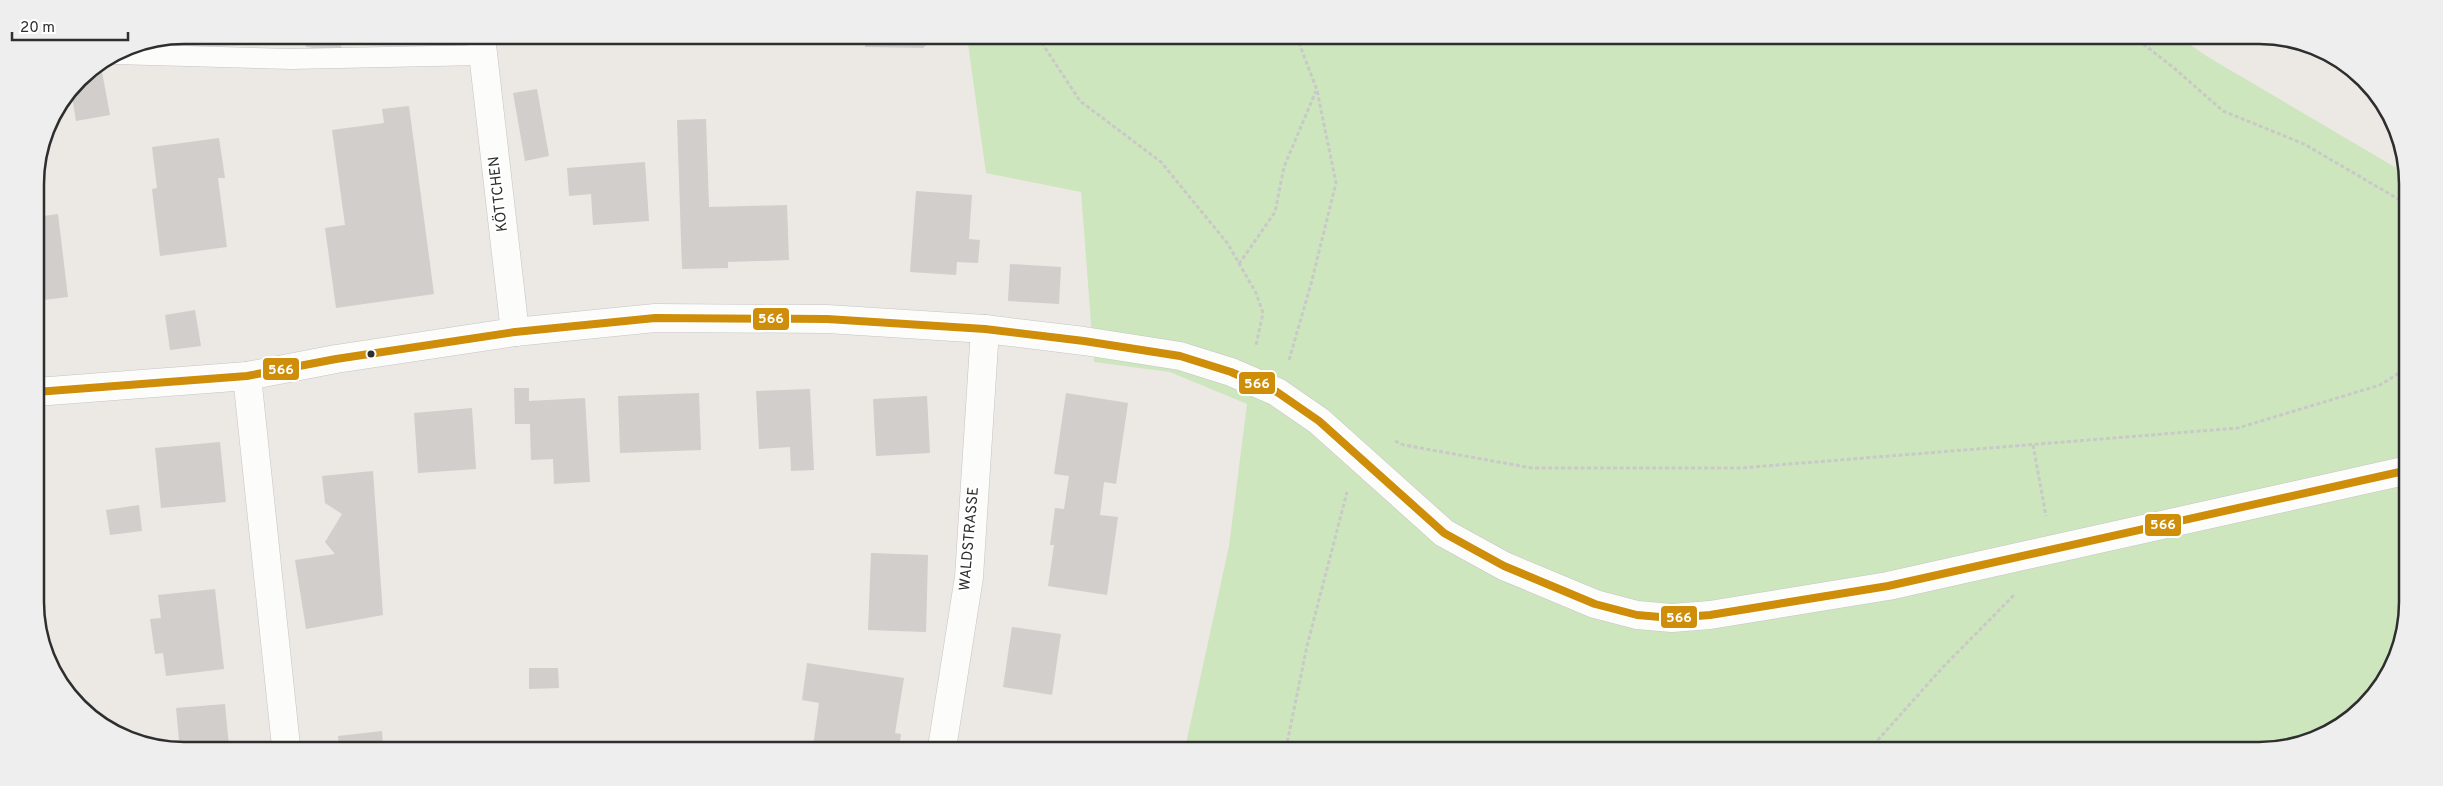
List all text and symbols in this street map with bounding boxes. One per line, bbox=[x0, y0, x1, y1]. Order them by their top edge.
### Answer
scale bar bbox=[12, 10, 129, 42]
text: 20 m bbox=[20, 19, 55, 38]
street label: KÖTTCHEN bbox=[484, 155, 513, 233]
line badge: 566 bbox=[752, 307, 790, 331]
text: 566 bbox=[758, 311, 784, 328]
unlabelled marker bbox=[366, 349, 376, 359]
line badge: 566 bbox=[262, 357, 300, 381]
text: 566 bbox=[268, 362, 294, 379]
line badge: 566 bbox=[1238, 371, 1276, 395]
text: 566 bbox=[1244, 376, 1270, 393]
street label: WALDSTRASSE bbox=[956, 486, 984, 592]
line badge: 566 bbox=[2144, 513, 2182, 537]
text: 566 bbox=[2150, 517, 2176, 534]
line badge: 566 bbox=[1660, 605, 1698, 629]
text: 566 bbox=[1666, 610, 1692, 627]

